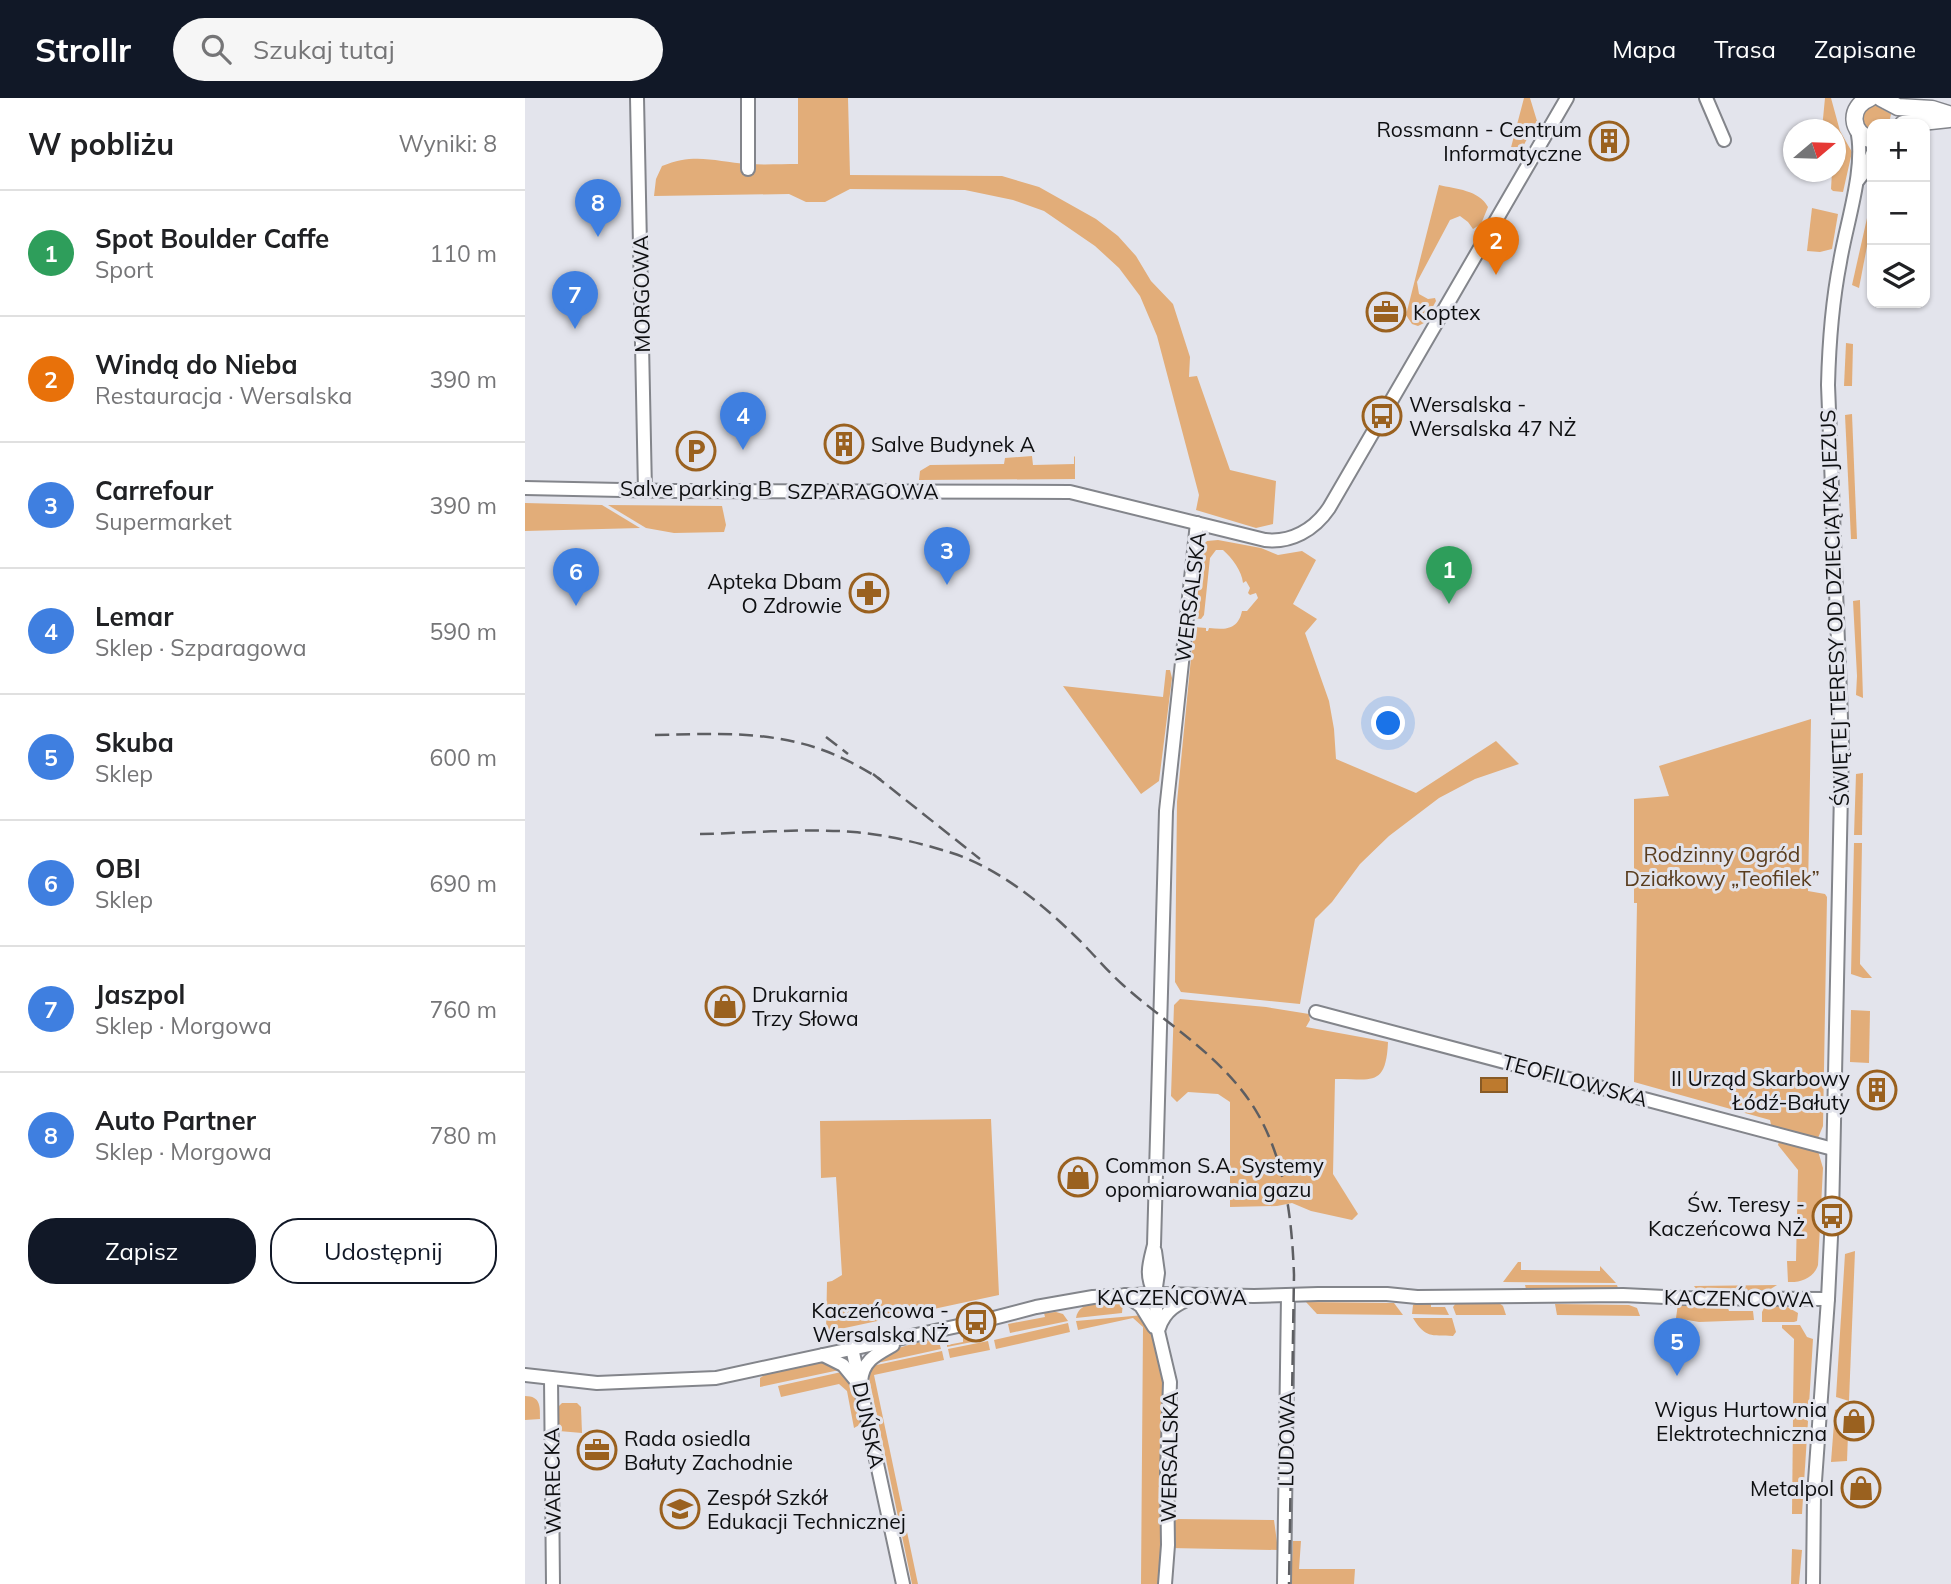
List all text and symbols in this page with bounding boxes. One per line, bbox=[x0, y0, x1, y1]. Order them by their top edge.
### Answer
search box bbox=[173, 18, 663, 81]
text: Strollr bbox=[35, 29, 131, 70]
icon: search bbox=[197, 30, 235, 68]
text: Szukaj tutaj bbox=[253, 33, 395, 66]
text: Mapa bbox=[1612, 34, 1676, 64]
text: Trasa bbox=[1714, 34, 1776, 64]
text: Zapisane bbox=[1814, 34, 1916, 64]
place label: Rossmann - Centrum Informatyczne bbox=[1376, 116, 1582, 166]
north arrow bbox=[1783, 119, 1846, 182]
map controls bbox=[1867, 119, 1930, 308]
button: + bbox=[1867, 119, 1930, 182]
building icon: Rossmann - Centrum Informatyczne bbox=[1588, 120, 1630, 162]
text: W pobliżu bbox=[28, 125, 174, 163]
text: Wyniki: 8 bbox=[399, 129, 497, 158]
pin: 8 bbox=[575, 179, 621, 237]
button: − bbox=[1867, 182, 1930, 245]
pin: 2 bbox=[1473, 217, 1519, 275]
text: Spot Boulder Caffe bbox=[95, 222, 329, 255]
street label: MORGOWA bbox=[627, 234, 655, 353]
text: 1 bbox=[44, 239, 58, 268]
text: 110 m bbox=[429, 239, 497, 268]
button: layers bbox=[1867, 245, 1930, 308]
text: Sport bbox=[95, 255, 153, 284]
pin: 7 bbox=[552, 271, 598, 329]
office icon: Koptex bbox=[1365, 291, 1407, 333]
place label: Koptex bbox=[1413, 299, 1480, 325]
text: Windą do Nieba bbox=[95, 348, 298, 381]
text: 2 bbox=[44, 365, 58, 394]
text: 390 m bbox=[429, 365, 497, 394]
text: Restauracja · Wersalska bbox=[95, 381, 352, 410]
place label: Wersalska - Wersalska 47 NŻ bbox=[1409, 391, 1576, 441]
pin: 4 bbox=[720, 392, 766, 450]
bus stop icon: Wersalska - Wersalska 47 NŻ bbox=[1361, 395, 1403, 437]
street label: ŚWIĘTEJ TERESY OD DZIECIĄTKA JEZUS bbox=[1814, 409, 1854, 807]
building icon: Salve Budynek A bbox=[823, 423, 865, 465]
parking icon: Salve parking B bbox=[675, 430, 717, 472]
place label: Salve Budynek A bbox=[871, 431, 1036, 457]
text: Carrefour bbox=[95, 474, 213, 507]
place label: Salve parking B bbox=[620, 475, 772, 501]
street label: SZPARAGOWA bbox=[787, 478, 939, 504]
text: 3 bbox=[44, 491, 58, 520]
text: 390 m bbox=[429, 491, 497, 520]
text: Supermarket bbox=[95, 507, 232, 536]
pin: 3 bbox=[924, 527, 970, 585]
street label: WERSALSKA bbox=[1169, 530, 1211, 664]
pin: 1 bbox=[1426, 546, 1472, 604]
pin: 6 bbox=[553, 548, 599, 606]
place label: Apteka Dbam O Zdrowie bbox=[707, 568, 842, 618]
pharmacy icon: Apteka Dbam O Zdrowie bbox=[848, 572, 890, 614]
text: Lemar bbox=[95, 600, 173, 633]
text: 4 bbox=[44, 617, 58, 646]
text: 590 m bbox=[429, 617, 497, 646]
text: Sklep · Szparagowa bbox=[95, 633, 307, 662]
your location bbox=[1371, 706, 1405, 740]
text: Skuba bbox=[95, 726, 174, 759]
text: 5 bbox=[44, 743, 58, 772]
text: 600 m bbox=[429, 743, 497, 772]
text: Sklep bbox=[95, 759, 153, 788]
park label: Rodzinny Ogród Działkowy „Teofilek” bbox=[1624, 841, 1820, 891]
text: OBI bbox=[95, 852, 141, 885]
text: 6 bbox=[44, 869, 58, 898]
text: 690 m bbox=[429, 869, 497, 898]
text: Sklep bbox=[95, 885, 153, 914]
text: Jaszpol bbox=[95, 978, 185, 1011]
place label: Drukarnia Trzy Słowa bbox=[752, 981, 859, 1031]
shop icon: Drukarnia Trzy Słowa bbox=[704, 985, 746, 1027]
text: 7 bbox=[44, 995, 58, 1024]
text: 760 m bbox=[429, 995, 497, 1024]
text: Sklep · Morgowa bbox=[95, 1011, 272, 1040]
street label: TEOFILOWSKA bbox=[1500, 1048, 1651, 1112]
place label: II Urząd Skarbowy Łódź-Bałuty bbox=[1671, 1065, 1850, 1115]
building icon: II Urząd Skarbowy Łódź-Bałuty bbox=[1856, 1069, 1898, 1111]
text: Auto Partner bbox=[95, 1104, 256, 1137]
text: 8 bbox=[44, 1121, 58, 1150]
text: 780 m bbox=[429, 1121, 497, 1150]
text: Sklep · Morgowa bbox=[95, 1137, 272, 1166]
place label: Common S.A. Systemy opomiarowania gazu bbox=[1105, 1152, 1324, 1202]
shop icon: Common S.A. Systemy opomiarowania gazu bbox=[1057, 1156, 1099, 1198]
place label: Św. Teresy - Kaczeńcowa NŻ bbox=[1648, 1191, 1805, 1241]
bus stop icon: Św. Teresy - Kaczeńcowa NŻ bbox=[1811, 1195, 1853, 1237]
button: Zapisz bbox=[28, 1218, 256, 1284]
button: Udostępnij bbox=[270, 1218, 497, 1284]
street label: KACZEŃCOWA bbox=[1097, 1284, 1248, 1310]
street label: KACZEŃCOWA bbox=[1664, 1284, 1815, 1312]
place label: Kaczeńcowa - Wersalska NŻ bbox=[811, 1297, 949, 1347]
bus stop icon: Kaczeńcowa - Wersalska NŻ bbox=[955, 1301, 997, 1343]
pin: 5 bbox=[1654, 1318, 1700, 1376]
street label: DUŃSKA bbox=[847, 1379, 891, 1471]
street label: WERSALSKA bbox=[1155, 1391, 1183, 1523]
street label: LUDOWA bbox=[1272, 1391, 1300, 1487]
place label: Wigus Hurtownia Elektrotechniczna bbox=[1654, 1396, 1827, 1446]
shop icon: Wigus Hurtownia Elektrotechniczna bbox=[1833, 1400, 1875, 1442]
place label: Rada osiedla Bałuty Zachodnie bbox=[624, 1425, 793, 1475]
street label: WARECKA bbox=[538, 1427, 566, 1535]
office icon: Rada osiedla Bałuty Zachodnie bbox=[576, 1429, 618, 1471]
shop icon: Metalpol bbox=[1840, 1467, 1882, 1509]
place label: Metalpol bbox=[1750, 1475, 1834, 1501]
place label: Zespół Szkół Edukacji Technicznej bbox=[707, 1484, 906, 1534]
school or university icon: Zespół Szkół Edukacji Technicznej bbox=[659, 1488, 701, 1530]

